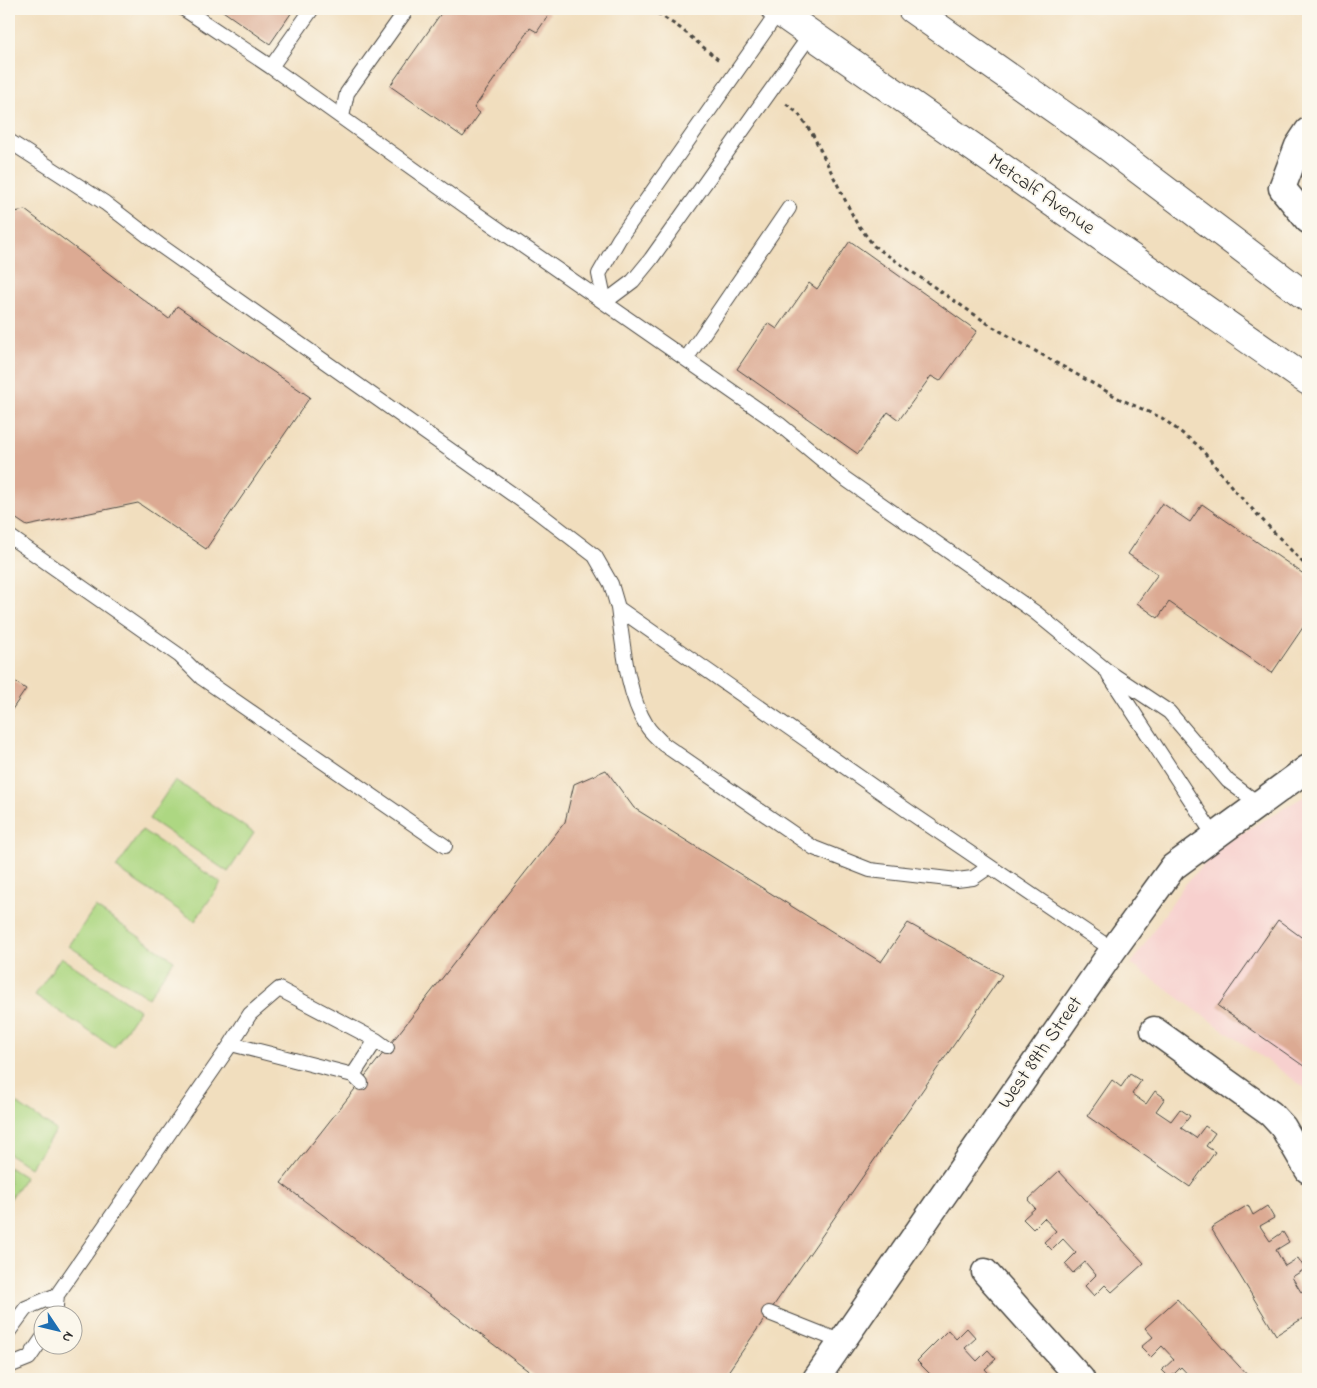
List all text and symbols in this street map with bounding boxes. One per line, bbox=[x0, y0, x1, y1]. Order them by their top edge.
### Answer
street label: Metcalf Avenue bbox=[982, 147, 1101, 243]
street label: West 89th Street bbox=[991, 991, 1091, 1115]
north arrow bbox=[32, 1306, 82, 1356]
text: N bbox=[56, 1327, 79, 1346]

